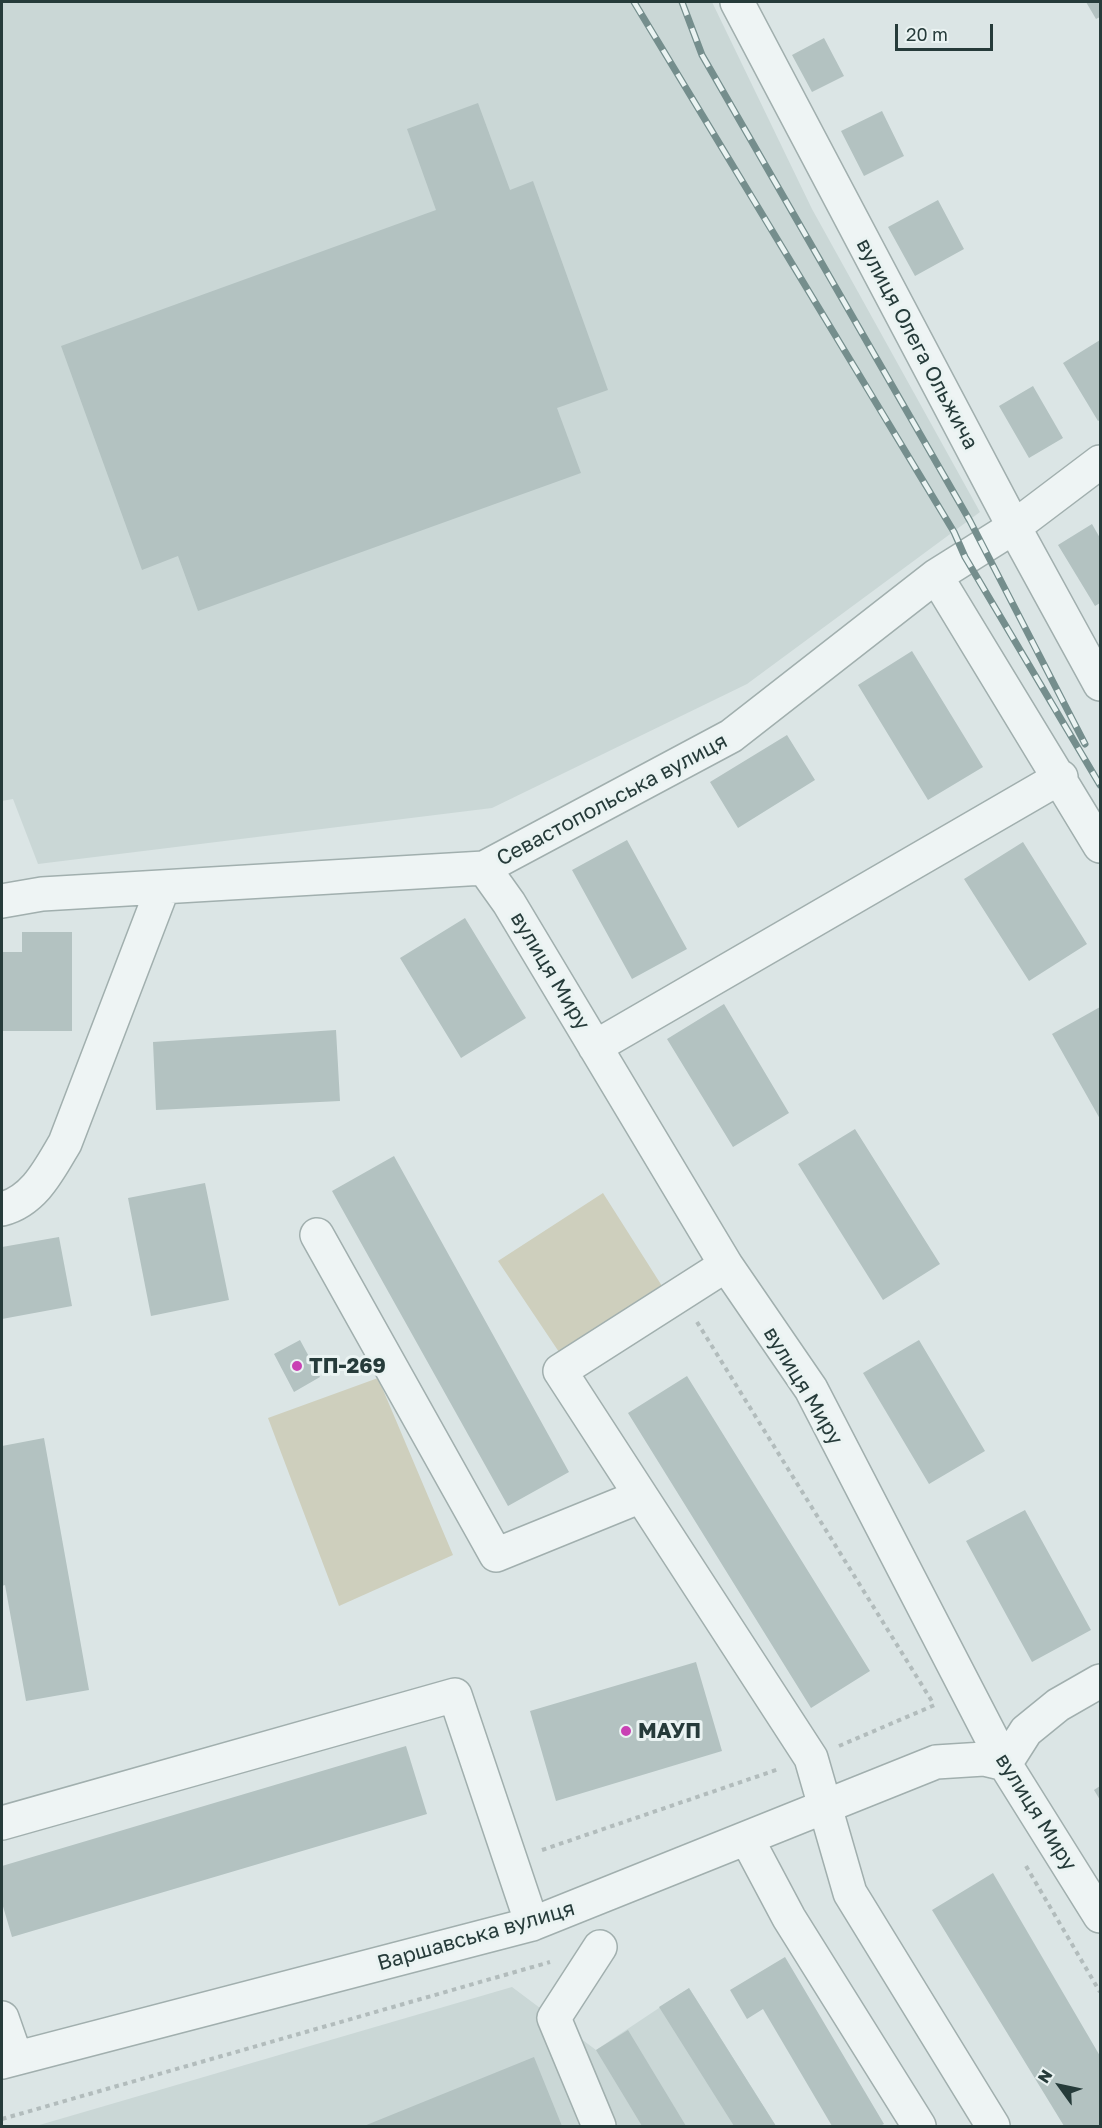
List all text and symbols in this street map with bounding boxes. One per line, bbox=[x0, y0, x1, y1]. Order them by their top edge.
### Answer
scale bar bbox=[898, 12, 996, 50]
text: 20 m bbox=[906, 23, 948, 45]
street label: вулиця Олега Ольжича bbox=[851, 234, 983, 454]
street label: Севастопольська вулиця bbox=[492, 728, 732, 872]
street label: вулиця Миру bbox=[505, 907, 595, 1035]
street label: вулиця Миру bbox=[758, 1322, 848, 1450]
place label: ТП-269 bbox=[309, 1353, 386, 1379]
marker: ТП-269 bbox=[290, 1359, 304, 1373]
place label: МАУП bbox=[638, 1718, 701, 1744]
marker: МАУП bbox=[619, 1724, 633, 1738]
street label: вулиця Миру bbox=[990, 1749, 1082, 1875]
street label: Варшавська вулиця bbox=[374, 1896, 578, 1976]
north arrow bbox=[1030, 2056, 1090, 2116]
text: N bbox=[1033, 2066, 1057, 2087]

